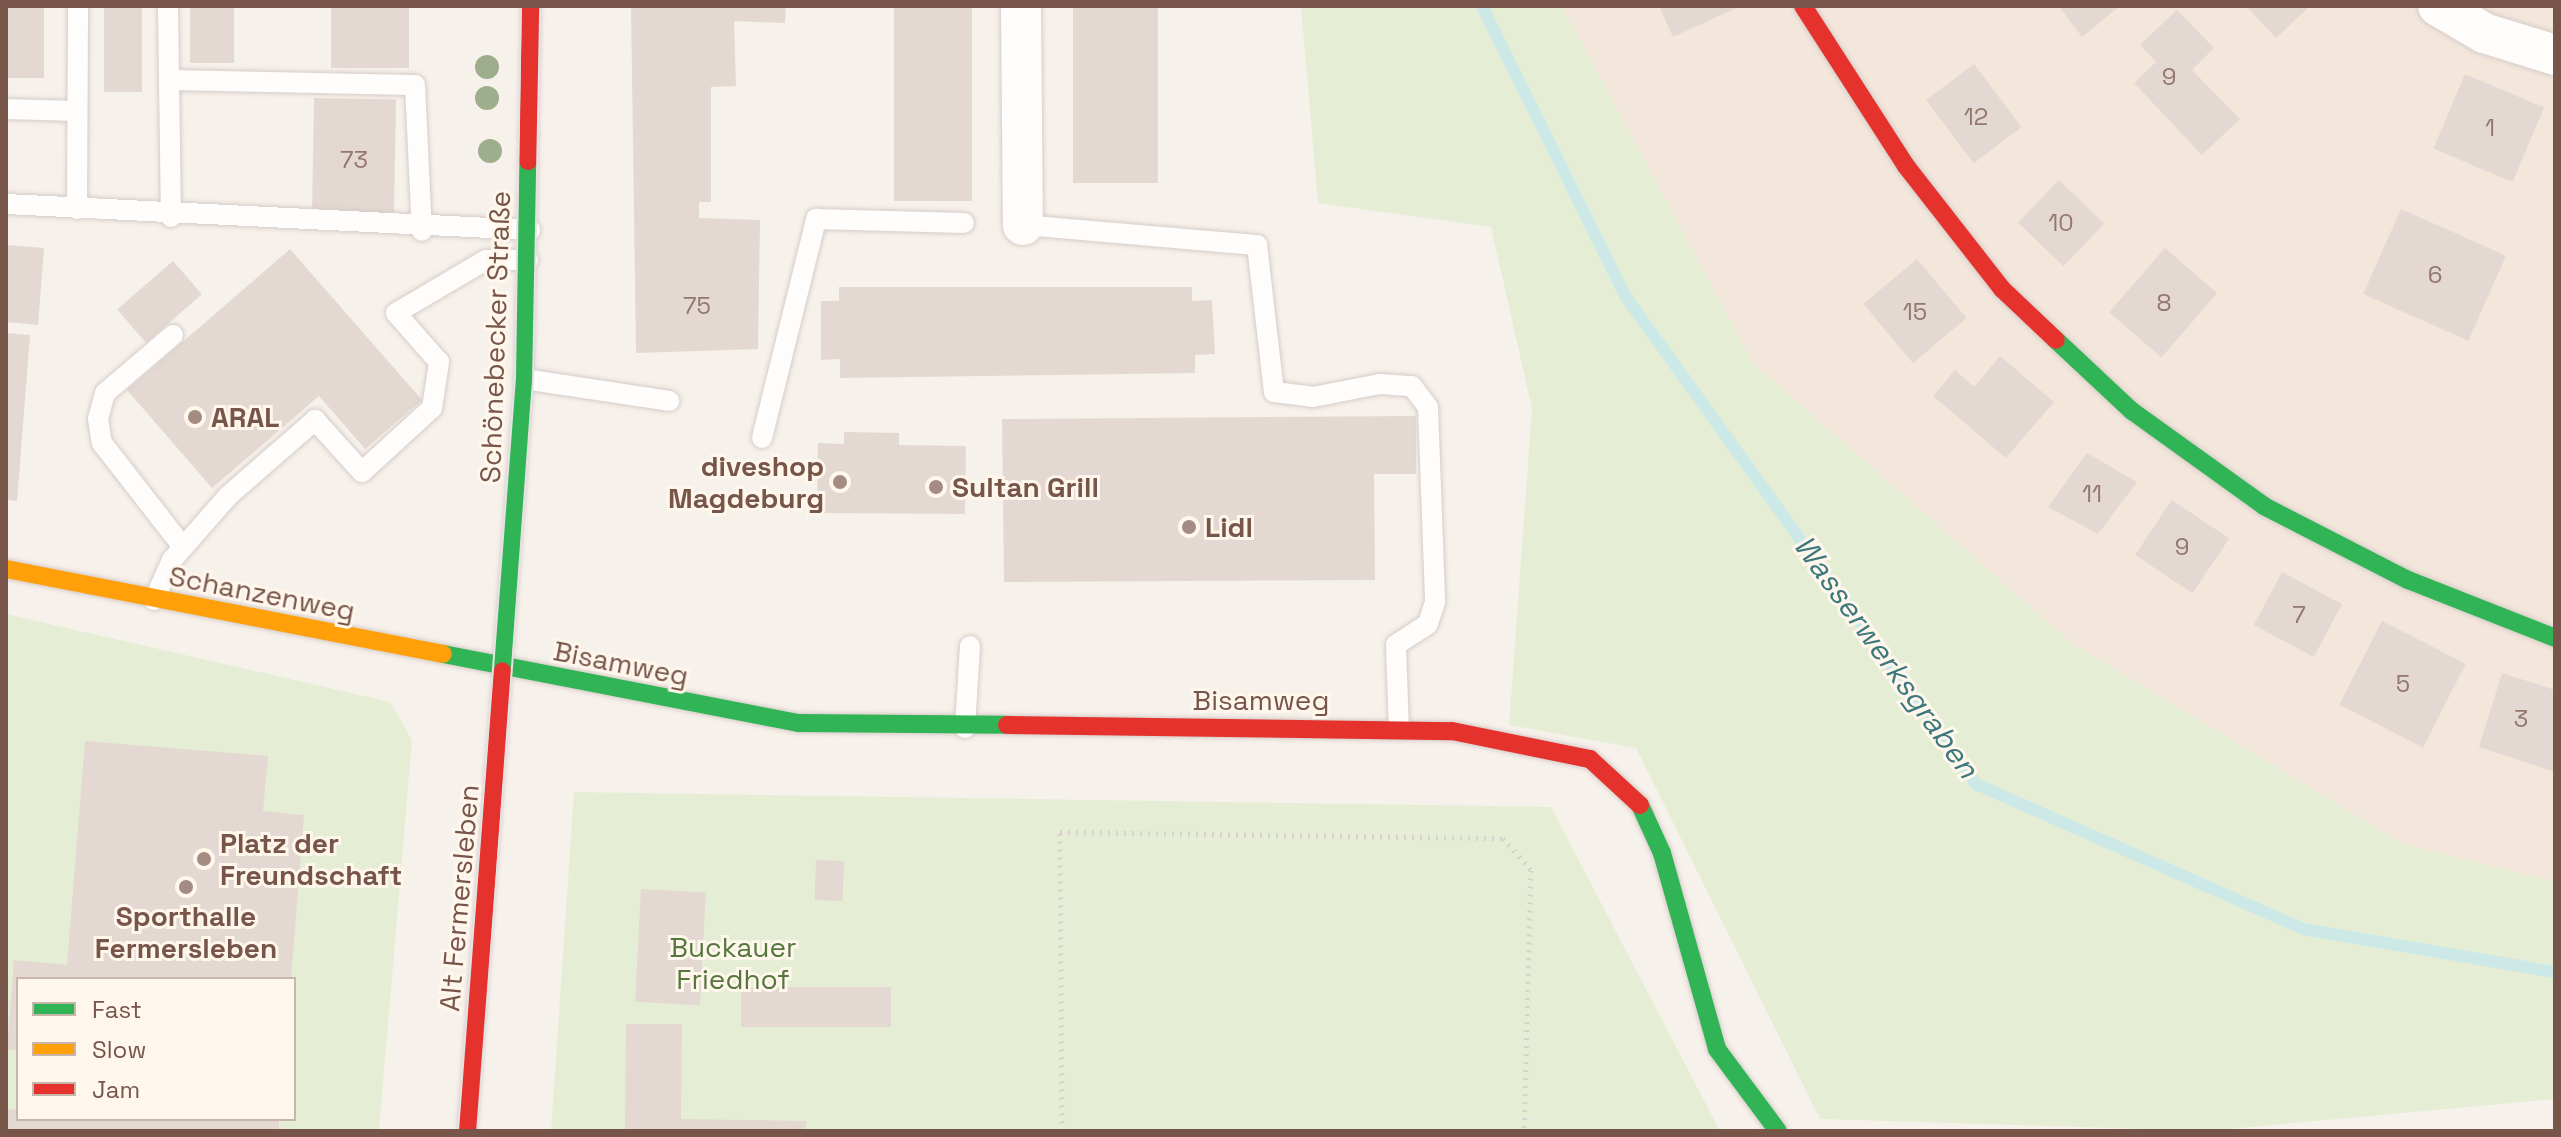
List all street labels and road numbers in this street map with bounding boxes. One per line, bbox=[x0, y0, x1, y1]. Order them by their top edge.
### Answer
street label: Schönebecker Straße bbox=[473, 190, 517, 484]
street label: Schanzenweg bbox=[166, 559, 358, 627]
street label: Bisamweg bbox=[551, 633, 691, 693]
street label: Bisamweg bbox=[1193, 683, 1329, 717]
street label: Alt Fermersleben bbox=[432, 783, 486, 1013]

